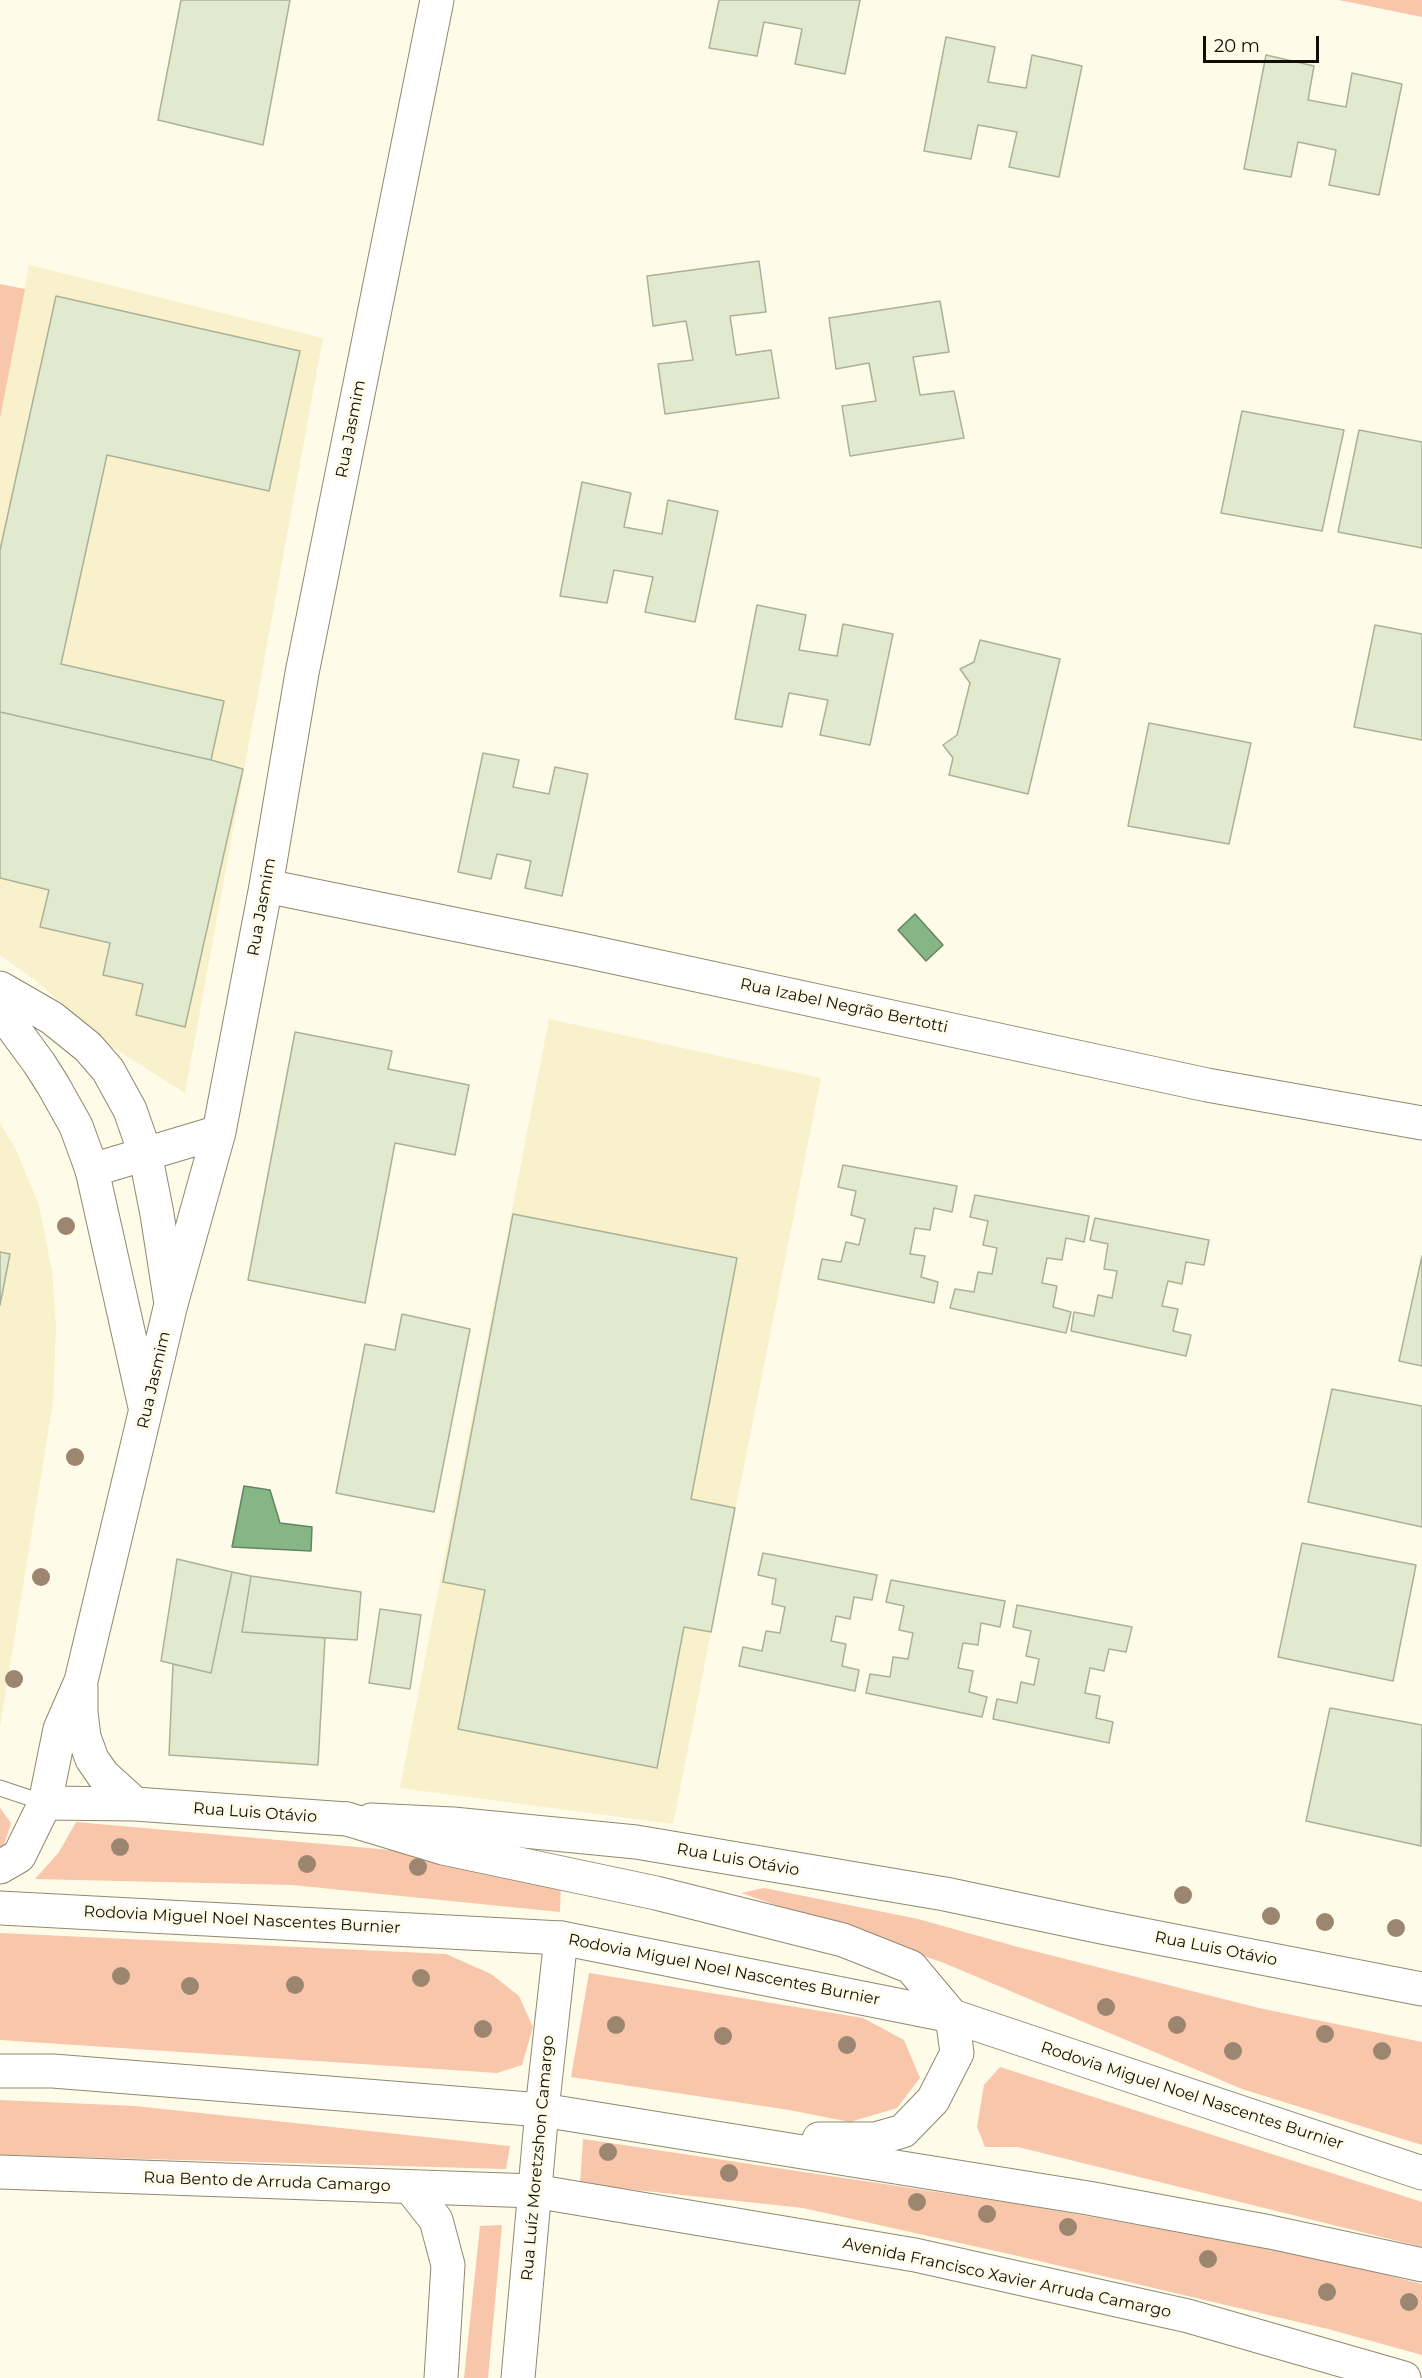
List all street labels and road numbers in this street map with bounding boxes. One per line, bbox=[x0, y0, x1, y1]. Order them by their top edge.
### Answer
street label: Rua Jasmim bbox=[332, 378, 370, 480]
street label: Rua Jasmim bbox=[244, 856, 280, 958]
street label: Rua Izabel Negrão Bertotti bbox=[738, 975, 950, 1037]
street label: Rua Jasmim bbox=[133, 1329, 175, 1431]
street label: Rua Luis Otávio bbox=[192, 1799, 318, 1827]
street label: Rua Luis Otávio bbox=[675, 1840, 801, 1880]
street label: Rodovia Miguel Noel Nascentes Burnier bbox=[83, 1902, 401, 1938]
street label: Rua Luis Otávio bbox=[1153, 1928, 1279, 1970]
street label: Rodovia Miguel Noel Nascentes Burnier bbox=[566, 1930, 882, 2010]
street label: Rua Luíz Moretzshon Camargo bbox=[518, 2034, 558, 2282]
street label: Rodovia Miguel Noel Nascentes Burnier bbox=[1038, 2038, 1346, 2154]
street label: Rua Bento de Arruda Camargo bbox=[143, 2168, 391, 2196]
street label: Avenida Francisco Xavier Arruda Camargo bbox=[841, 2234, 1173, 2322]

